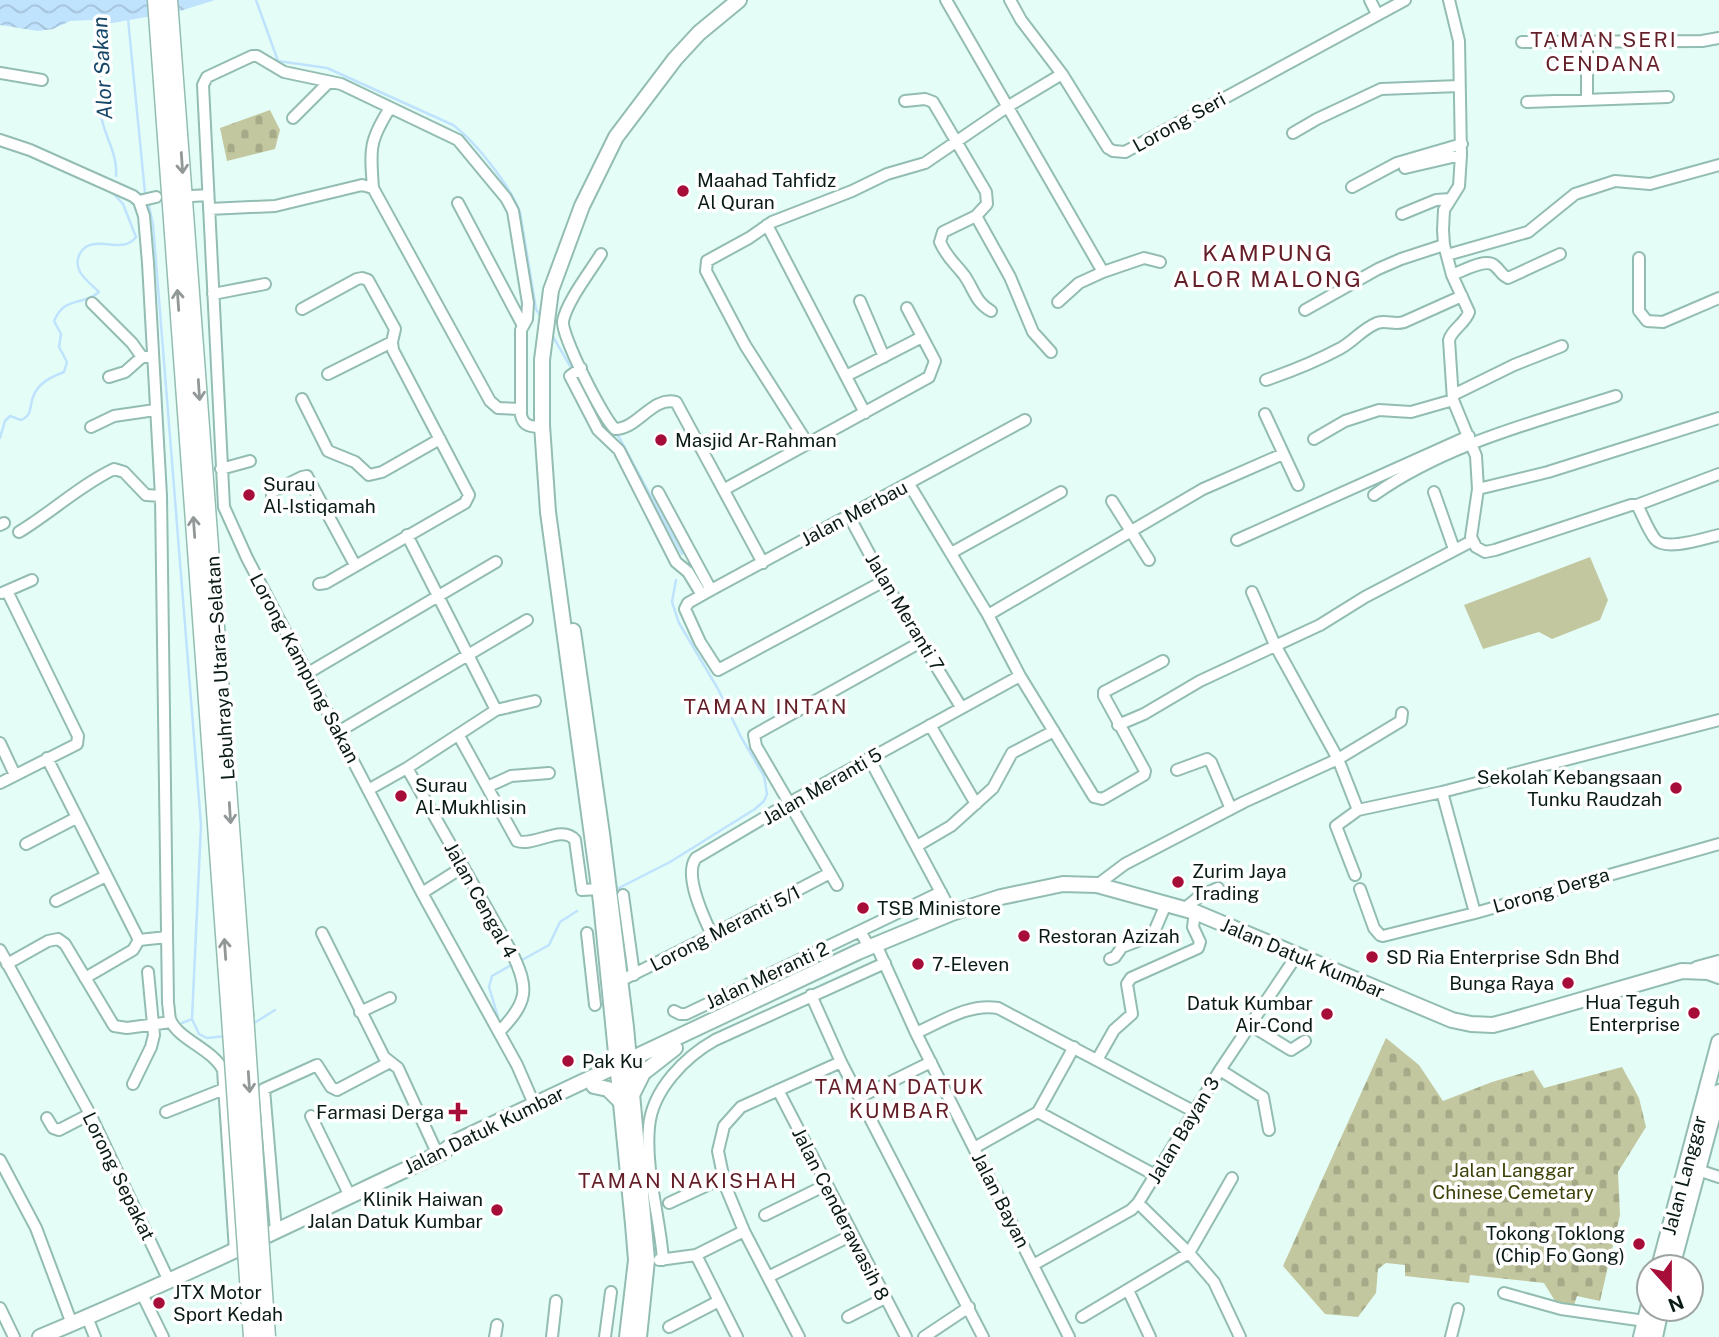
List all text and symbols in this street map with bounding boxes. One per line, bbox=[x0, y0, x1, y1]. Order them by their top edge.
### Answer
water label: Alor Sakan bbox=[87, 16, 117, 120]
district label: TAMAN SERI CENDANA bbox=[1530, 27, 1678, 76]
street label: Lorong Seri bbox=[1129, 88, 1229, 156]
one-way arrow bbox=[176, 152, 189, 174]
place label: Maahad Tahfidz Al Quran bbox=[697, 169, 836, 213]
marker: Maahad Tahfidz Al Quran bbox=[675, 183, 691, 199]
district label: KAMPUNG ALOR MALONG bbox=[1173, 239, 1363, 292]
one-way arrow bbox=[171, 289, 184, 311]
one-way arrow bbox=[193, 378, 206, 401]
place label: Masjid Ar-Rahman bbox=[675, 429, 837, 451]
marker: Masjid Ar-Rahman bbox=[653, 432, 669, 448]
place label: Surau Al-Istiqamah bbox=[263, 473, 376, 517]
street label: Jalan Merbau bbox=[797, 476, 911, 550]
marker: Surau Al-Istiqamah bbox=[241, 487, 257, 503]
one-way arrow bbox=[187, 516, 200, 538]
street label: Jalan Meranti 7 bbox=[861, 549, 949, 675]
street label: Lebuhraya Utara–Selatan bbox=[201, 555, 239, 781]
street label: Lorong Kampung Sakan bbox=[246, 569, 364, 767]
district label: TAMAN INTAN bbox=[683, 694, 849, 719]
street label: Jalan Meranti 5 bbox=[758, 743, 886, 829]
place label: Sekolah Kebangsaan Tunku Raudzah bbox=[1477, 766, 1662, 810]
place label: Surau Al-Mukhlisin bbox=[415, 774, 526, 818]
marker: Sekolah Kebangsaan Tunku Raudzah bbox=[1668, 780, 1684, 796]
marker: Surau Al-Mukhlisin bbox=[393, 788, 409, 804]
one-way arrow bbox=[224, 801, 237, 823]
street label: Jalan Cengal 4 bbox=[440, 838, 522, 962]
place label: Zurim Jaya Trading bbox=[1192, 860, 1287, 904]
street label: Lorong Derga bbox=[1490, 863, 1612, 917]
marker: Zurim Jaya Trading bbox=[1170, 874, 1186, 890]
street label: Lorong Meranti 5/1 bbox=[646, 881, 804, 975]
place label: TSB Ministore bbox=[877, 897, 1001, 919]
marker: TSB Ministore bbox=[855, 900, 871, 916]
street label: Jalan Datuk Kumbar bbox=[1218, 914, 1388, 1002]
place label: Restoran Azizah bbox=[1038, 925, 1180, 947]
marker: Restoran Azizah bbox=[1016, 928, 1032, 944]
street label: Jalan Meranti 2 bbox=[702, 937, 832, 1013]
one-way arrow bbox=[218, 938, 231, 961]
place label: SD Ria Enterprise Sdn Bhd bbox=[1386, 946, 1620, 968]
marker: SD Ria Enterprise Sdn Bhd bbox=[1364, 949, 1380, 965]
place label: 7-Eleven bbox=[932, 953, 1009, 975]
marker: 7-Eleven bbox=[910, 956, 926, 972]
place label: Bunga Raya bbox=[1449, 972, 1554, 994]
marker: Bunga Raya bbox=[1560, 975, 1576, 991]
place label: Hua Teguh Enterprise bbox=[1585, 991, 1680, 1035]
place label: Datuk Kumbar Air-Cond bbox=[1187, 992, 1313, 1036]
marker: Hua Teguh Enterprise bbox=[1686, 1005, 1702, 1021]
marker: Datuk Kumbar Air-Cond bbox=[1319, 1006, 1335, 1022]
place label: Pak Ku bbox=[582, 1050, 643, 1072]
marker: Pak Ku bbox=[560, 1053, 576, 1069]
one-way arrow bbox=[243, 1070, 256, 1093]
street label: Jalan Bayan 3 bbox=[1143, 1073, 1223, 1187]
district label: TAMAN DATUK KUMBAR bbox=[815, 1074, 985, 1123]
street label: Jalan Datuk Kumbar bbox=[400, 1082, 568, 1178]
place label: Farmasi Derga bbox=[316, 1101, 444, 1123]
marker: Farmasi Derga bbox=[450, 1104, 466, 1120]
street label: Lorong Sepakat bbox=[78, 1108, 160, 1244]
street label: Jalan Langgar bbox=[1657, 1113, 1711, 1237]
street label: Jalan Cenderawasih 8 bbox=[788, 1124, 894, 1304]
street label: Jalan Bayan bbox=[968, 1149, 1034, 1251]
park label: Jalan Langgar Chinese Cemetary bbox=[1432, 1159, 1594, 1203]
district label: TAMAN NAKISHAH bbox=[578, 1168, 798, 1193]
place label: Klinik Haiwan Jalan Datuk Kumbar bbox=[307, 1188, 483, 1232]
marker: Klinik Haiwan Jalan Datuk Kumbar bbox=[489, 1202, 505, 1218]
place label: Tokong Toklong (Chip Fo Gong) bbox=[1486, 1222, 1625, 1266]
marker: Tokong Toklong (Chip Fo Gong) bbox=[1631, 1236, 1647, 1252]
north arrow bbox=[1635, 1253, 1705, 1323]
place label: JTX Motor Sport Kedah bbox=[173, 1281, 283, 1325]
text: N bbox=[1665, 1291, 1687, 1317]
marker: JTX Motor Sport Kedah bbox=[151, 1295, 167, 1311]

